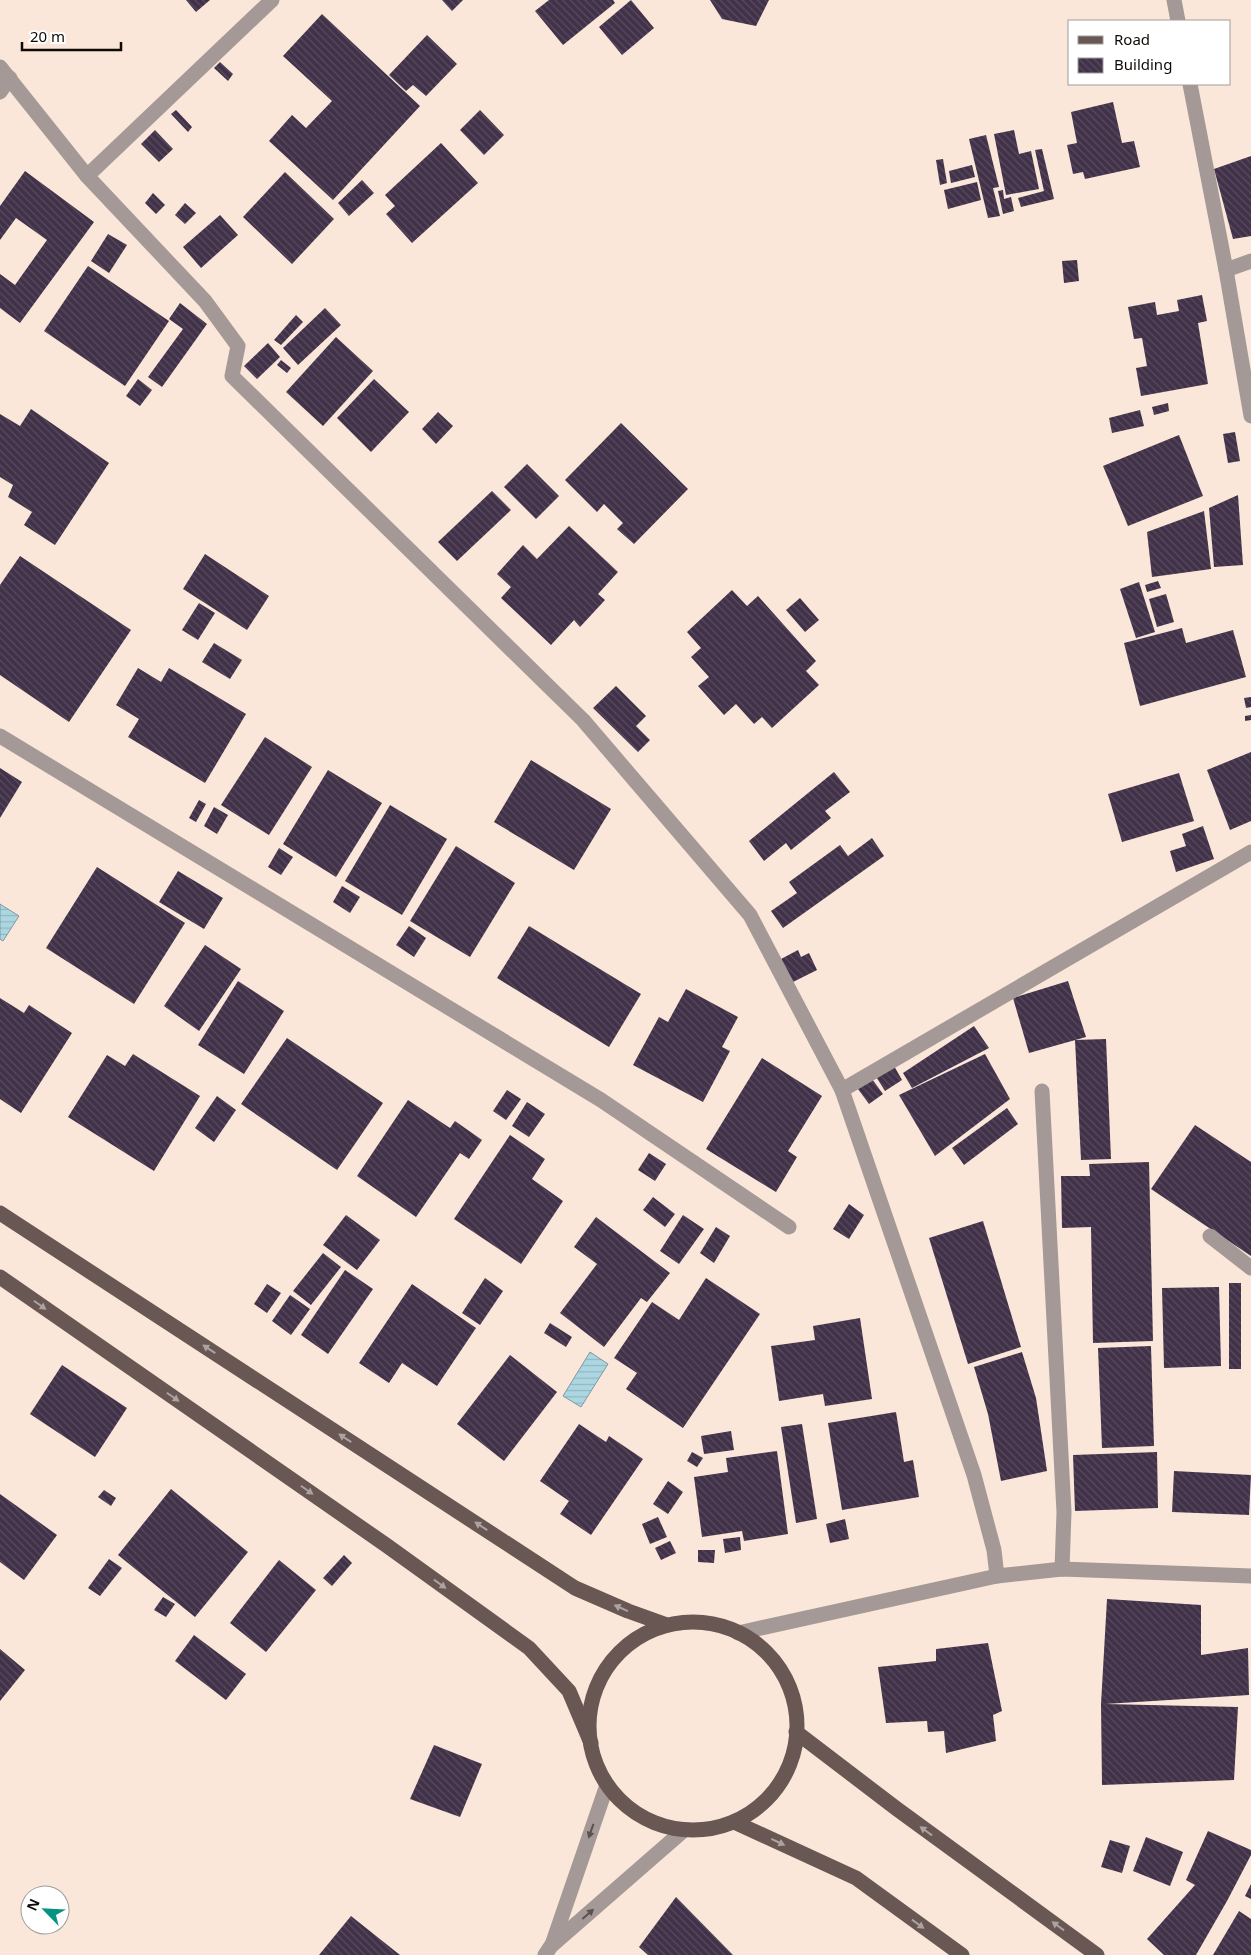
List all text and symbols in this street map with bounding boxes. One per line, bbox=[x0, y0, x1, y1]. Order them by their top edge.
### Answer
scale bar bbox=[22, 20, 121, 52]
legend bbox=[1068, 20, 1231, 85]
text: 20 m bbox=[30, 26, 65, 46]
text: Road bbox=[1114, 29, 1150, 49]
text: Building bbox=[1114, 54, 1172, 74]
one-way arrow bbox=[33, 1300, 47, 1310]
one-way arrow bbox=[202, 1344, 215, 1354]
one-way arrow bbox=[167, 1392, 180, 1402]
one-way arrow bbox=[338, 1433, 352, 1442]
one-way arrow bbox=[300, 1485, 314, 1495]
one-way arrow bbox=[474, 1522, 488, 1531]
one-way arrow bbox=[433, 1579, 447, 1589]
one-way arrow bbox=[614, 1604, 628, 1612]
one-way arrow bbox=[587, 1823, 594, 1838]
one-way arrow bbox=[919, 1826, 933, 1836]
one-way arrow bbox=[771, 1839, 785, 1847]
north arrow bbox=[20, 1885, 70, 1935]
text: N bbox=[22, 1895, 44, 1914]
one-way arrow bbox=[582, 1909, 594, 1920]
one-way arrow bbox=[911, 1918, 924, 1929]
one-way arrow bbox=[1052, 1921, 1065, 1932]

